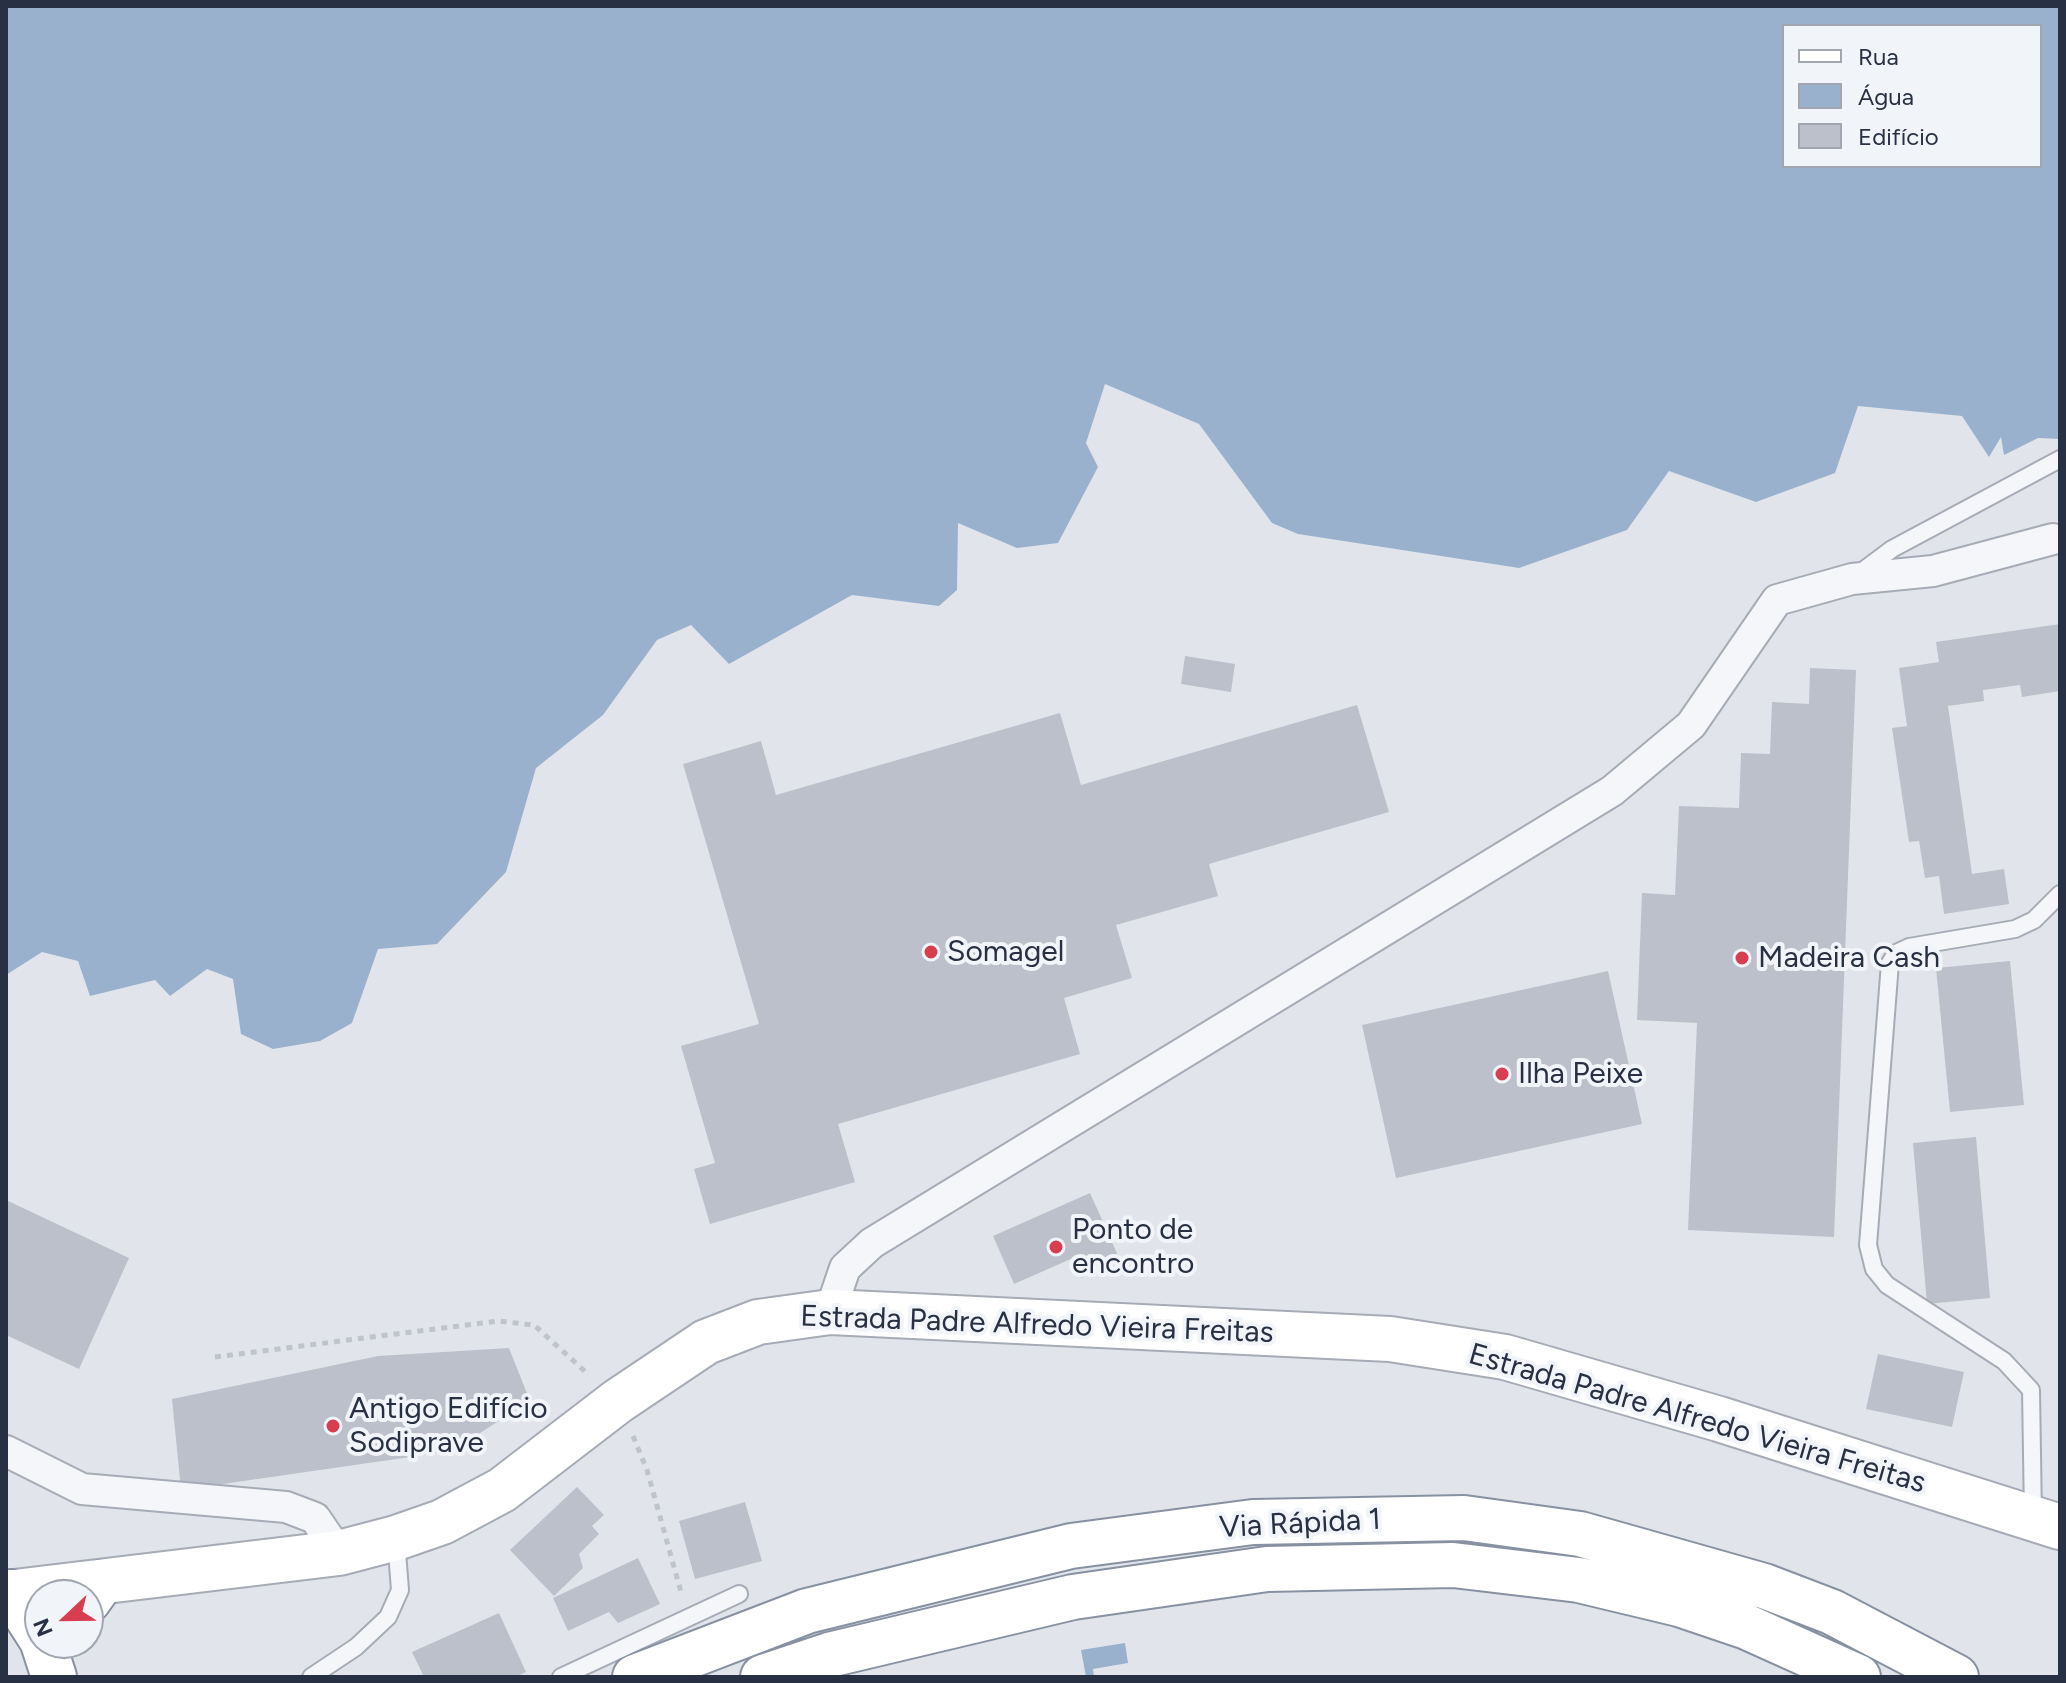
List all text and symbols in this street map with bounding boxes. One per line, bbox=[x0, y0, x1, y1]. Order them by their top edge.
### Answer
legend bbox=[1782, 24, 2042, 168]
text: Rua bbox=[1858, 42, 1899, 71]
text: Água bbox=[1858, 82, 1914, 111]
text: Edifício bbox=[1858, 122, 1939, 151]
place label: Somagel bbox=[947, 934, 1064, 970]
place label: Madeira Cash bbox=[1758, 940, 1940, 976]
marker: Somagel bbox=[922, 943, 940, 961]
marker: Madeira Cash bbox=[1733, 949, 1751, 967]
place label: Ilha Peixe bbox=[1518, 1056, 1643, 1092]
marker: Ilha Peixe bbox=[1493, 1065, 1511, 1083]
place label: Ponto de encontro bbox=[1072, 1212, 1194, 1282]
marker: Ponto de encontro bbox=[1047, 1238, 1065, 1256]
street label: Estrada Padre Alfredo Vieira Freitas bbox=[800, 1299, 1274, 1351]
street label: Estrada Padre Alfredo Vieira Freitas bbox=[1464, 1336, 1930, 1502]
place label: Antigo Edifício Sodiprave bbox=[349, 1391, 548, 1462]
marker: Antigo Edifício Sodiprave bbox=[324, 1417, 342, 1435]
street label: Via Rápida 1 bbox=[1218, 1502, 1382, 1546]
north arrow bbox=[24, 1579, 104, 1659]
text: N bbox=[27, 1614, 59, 1640]

